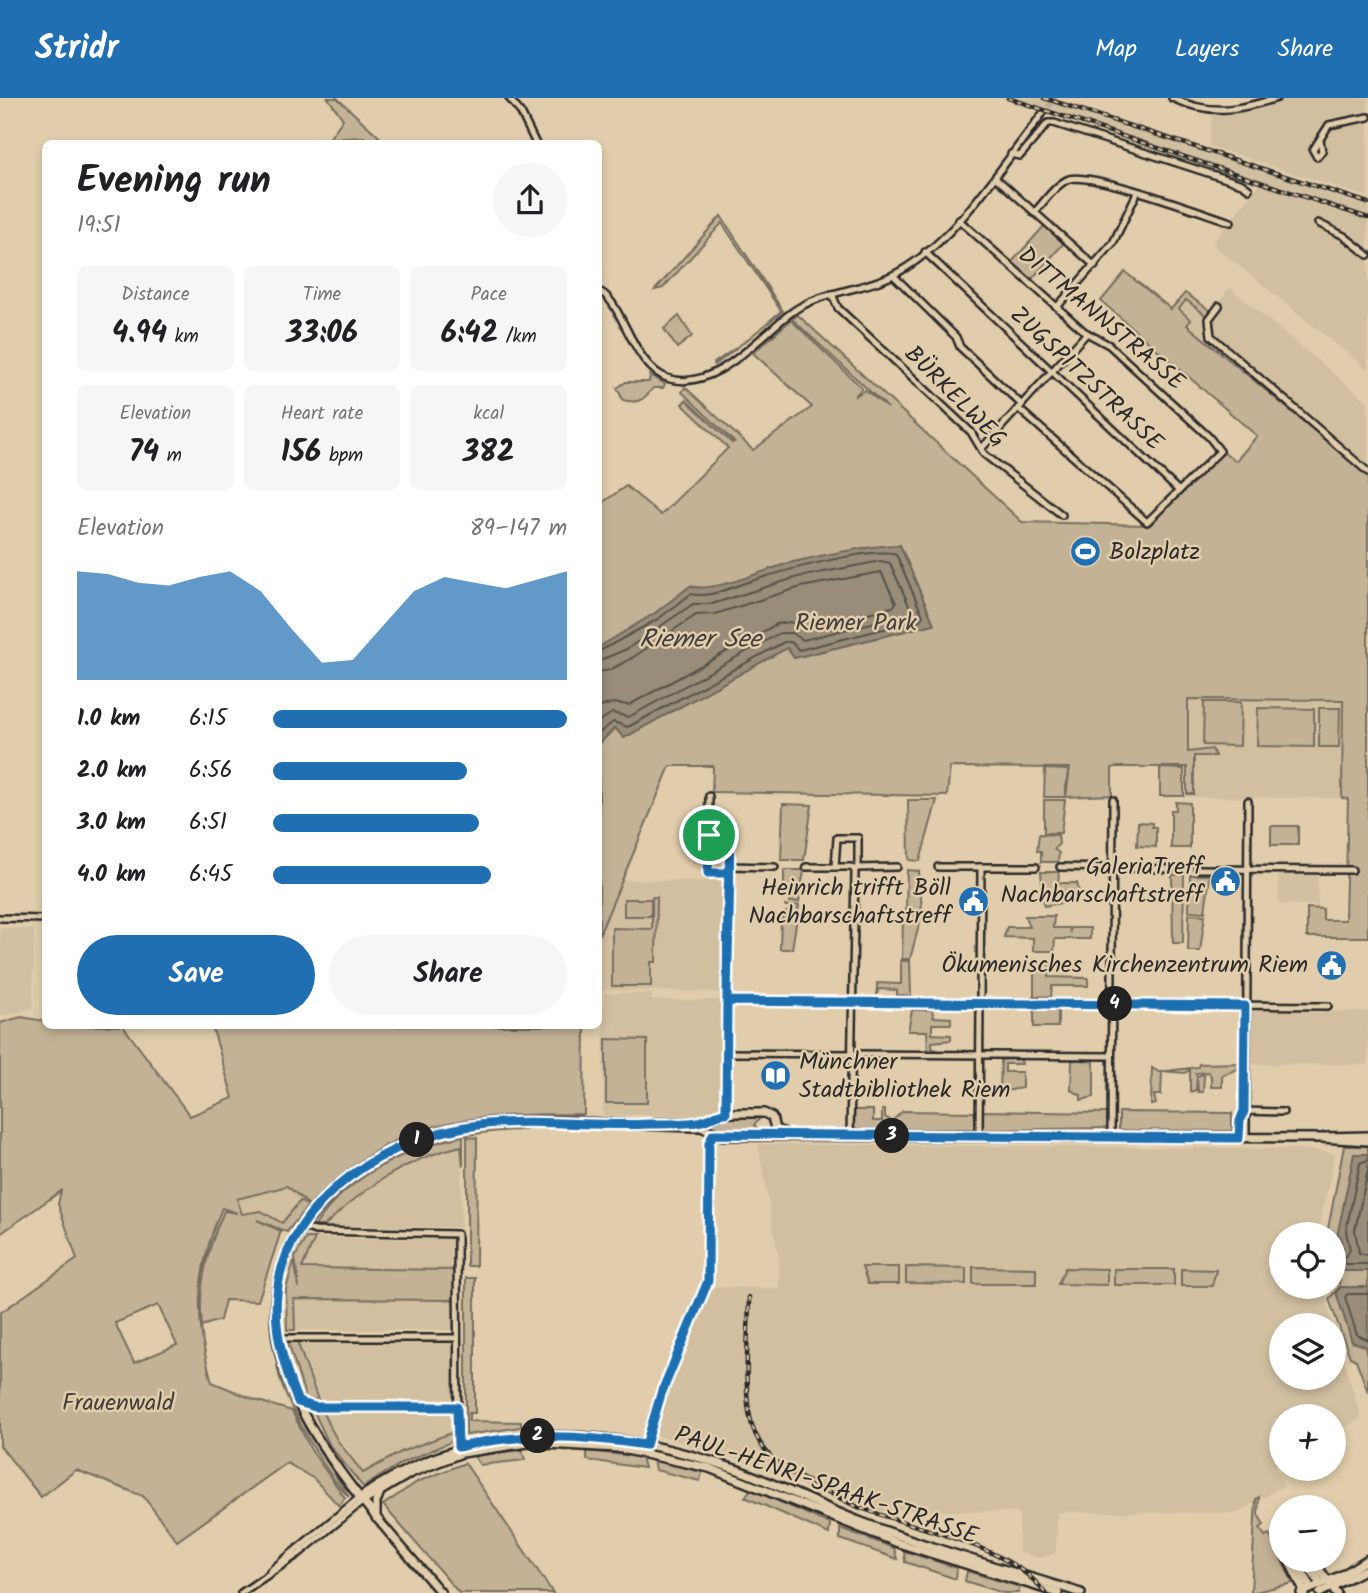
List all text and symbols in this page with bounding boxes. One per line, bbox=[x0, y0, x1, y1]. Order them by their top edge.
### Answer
text: Stridr bbox=[35, 23, 118, 76]
text: Map bbox=[1095, 30, 1137, 69]
text: Layers bbox=[1175, 30, 1239, 69]
text: Share bbox=[1277, 30, 1333, 69]
text: Evening run bbox=[77, 152, 271, 212]
button: share bbox=[493, 163, 567, 237]
text: 19:51 bbox=[77, 208, 121, 244]
street label: DITTMANNSTRASSE bbox=[1009, 237, 1194, 402]
text: Distance bbox=[121, 280, 189, 310]
text: Time bbox=[303, 280, 341, 310]
text: Pace bbox=[471, 280, 507, 310]
street label: ZUGSPITZSTRASSE bbox=[1000, 297, 1173, 462]
text: 4.94 bbox=[112, 310, 167, 358]
text: 33:06 bbox=[286, 310, 358, 358]
text: 6:42 bbox=[441, 310, 498, 358]
text: km bbox=[167, 322, 199, 352]
text: /km bbox=[498, 322, 537, 352]
street label: BÜRKELWEG bbox=[894, 336, 1016, 458]
text: Elevation bbox=[119, 399, 191, 429]
text: Heart rate bbox=[281, 399, 363, 429]
text: kcal bbox=[473, 399, 504, 429]
text: 74 bbox=[129, 429, 159, 477]
text: 156 bbox=[281, 429, 321, 477]
text: 382 bbox=[463, 429, 514, 477]
text: m bbox=[159, 441, 182, 471]
text: bpm bbox=[321, 441, 363, 471]
text: Elevation bbox=[77, 511, 164, 547]
text: 89–147 m bbox=[470, 511, 567, 547]
place label: Bolzplatz bbox=[1109, 533, 1200, 572]
sports icon: Bolzplatz bbox=[1069, 535, 1103, 569]
park label: Riemer Park bbox=[795, 604, 917, 643]
water label: Riemer See bbox=[639, 619, 763, 661]
text: 1.0 km bbox=[77, 701, 140, 737]
text: 6:15 bbox=[189, 701, 227, 737]
text: 2.0 km bbox=[77, 753, 147, 789]
text: 6:56 bbox=[189, 753, 233, 789]
text: 3.0 km bbox=[77, 805, 146, 841]
text: 6:51 bbox=[189, 805, 227, 841]
pin bbox=[679, 805, 739, 865]
icon: arrive bbox=[690, 816, 728, 854]
place label: GaleriaTreff Nachbarschaftstreff bbox=[1001, 848, 1206, 915]
text: 4.0 km bbox=[77, 857, 146, 893]
text: 6:45 bbox=[189, 857, 232, 893]
public building icon: GaleriaTreff Nachbarschaftstreff bbox=[1209, 864, 1243, 898]
place label: Heinrich trifft Böll Nachbarschaftstreff bbox=[749, 869, 954, 936]
public building icon: Heinrich trifft Böll Nachbarschaftstreff bbox=[957, 885, 991, 919]
button: Save bbox=[77, 935, 315, 1015]
button: Share bbox=[329, 935, 567, 1015]
place label: Ökumenisches Kirchenzentrum Riem bbox=[941, 946, 1308, 985]
public building icon: Ökumenisches Kirchenzentrum Riem bbox=[1314, 948, 1348, 982]
pin: 4 bbox=[1098, 986, 1132, 1021]
text: 4 bbox=[1109, 988, 1120, 1018]
place label: Münchner Stadtbibliothek Riem bbox=[799, 1043, 1010, 1110]
library icon: Münchner Stadtbibliothek Riem bbox=[759, 1059, 793, 1093]
pin: 3 bbox=[874, 1118, 910, 1154]
text: 3 bbox=[886, 1120, 897, 1150]
pin: 1 bbox=[400, 1122, 434, 1158]
text: 1 bbox=[414, 1124, 419, 1154]
map controls bbox=[1269, 1222, 1346, 1572]
button: locate bbox=[1269, 1222, 1346, 1299]
button: layers bbox=[1269, 1313, 1346, 1390]
park label: Frauenwald bbox=[62, 1384, 175, 1423]
button: + bbox=[1269, 1404, 1346, 1481]
street label: PAUL-HENRI-SPAAK-STRASSE bbox=[669, 1416, 984, 1557]
pin: 2 bbox=[520, 1418, 556, 1454]
text: 2 bbox=[532, 1420, 543, 1450]
button: − bbox=[1269, 1495, 1346, 1572]

